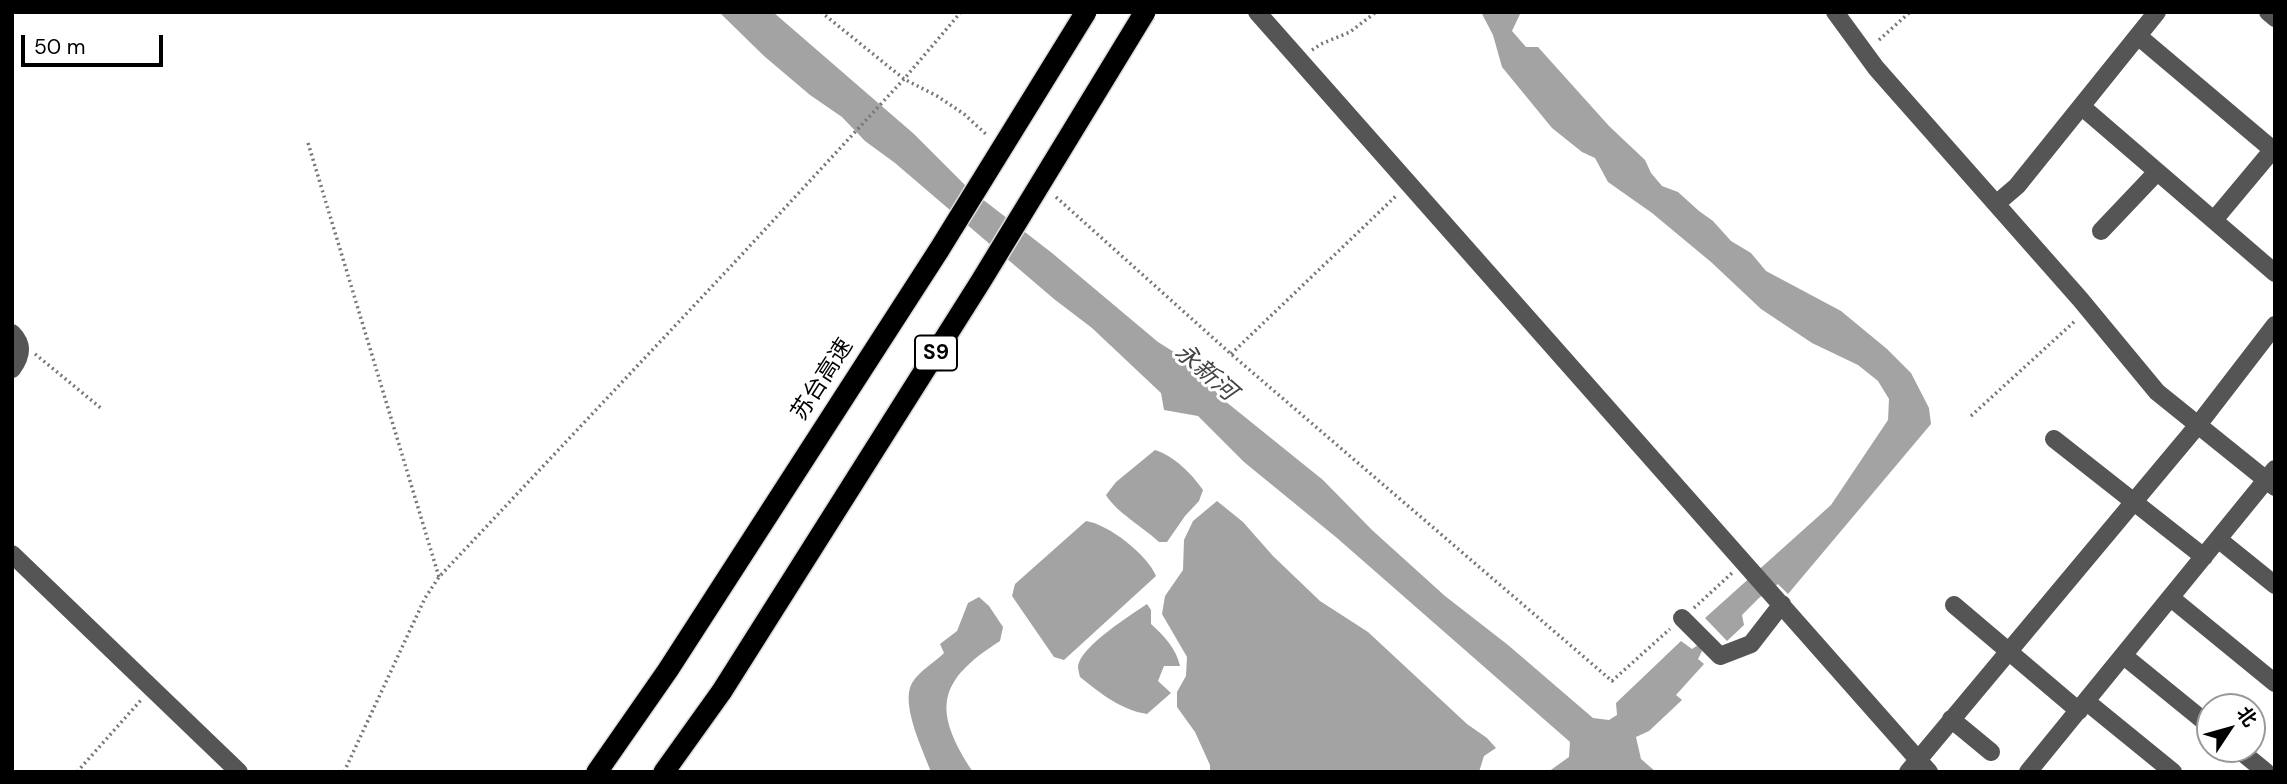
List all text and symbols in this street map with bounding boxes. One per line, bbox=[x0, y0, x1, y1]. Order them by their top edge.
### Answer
scale bar bbox=[24, 21, 166, 65]
text: 50 m bbox=[34, 33, 85, 61]
street label: 苏台高速 bbox=[786, 334, 860, 426]
road number: S9 bbox=[915, 336, 957, 370]
water label: 永新河 bbox=[1168, 339, 1242, 407]
north arrow bbox=[2196, 693, 2266, 763]
text: 北 bbox=[2231, 701, 2262, 732]

